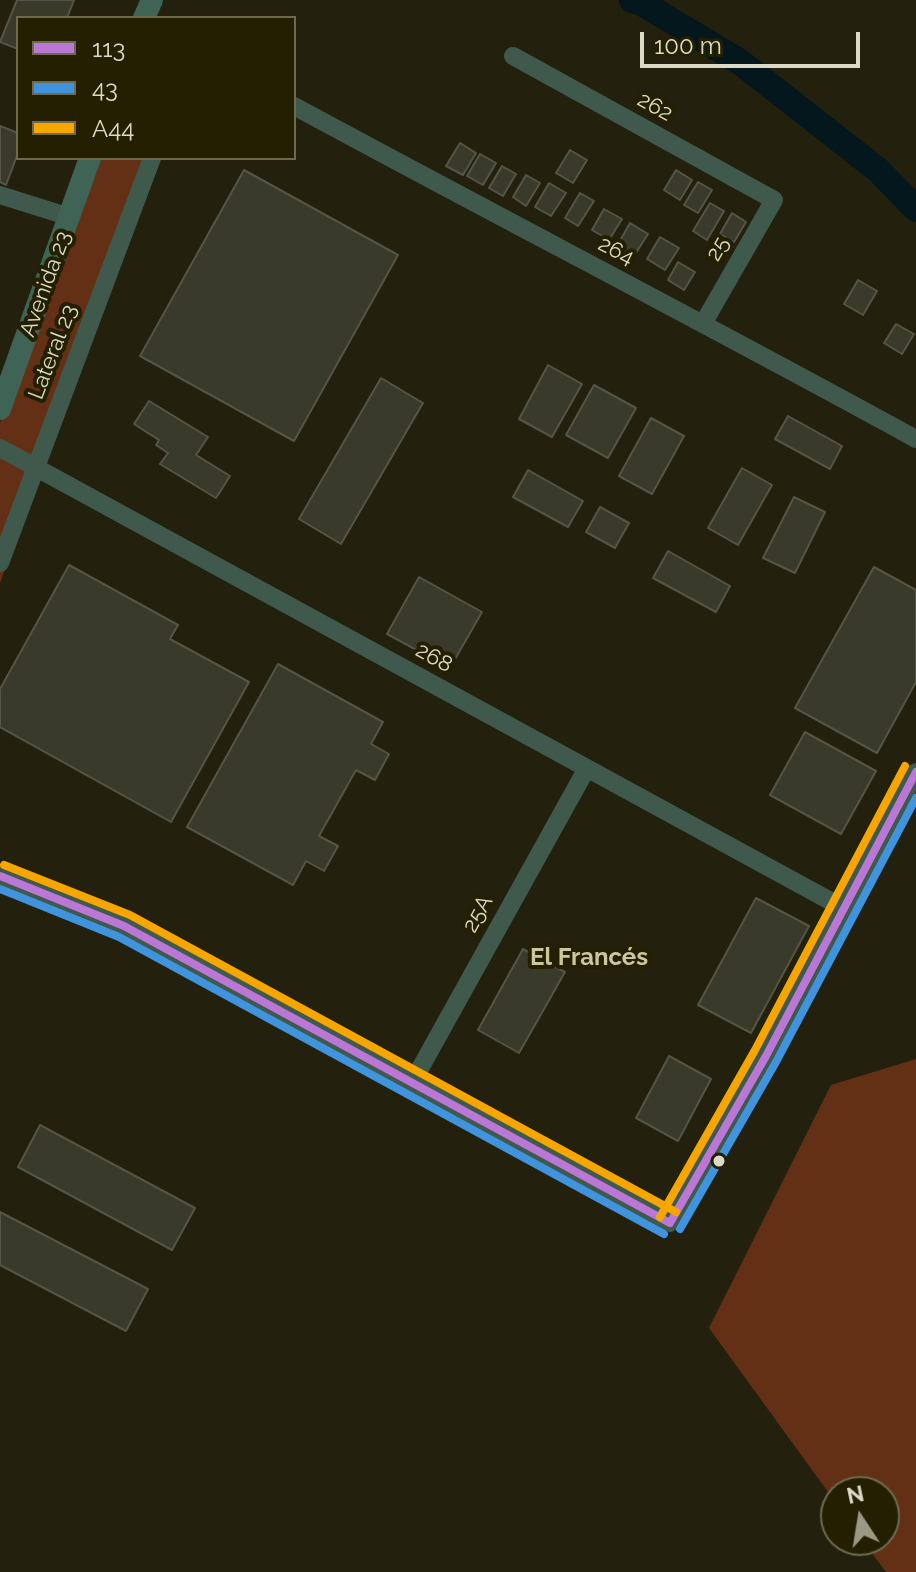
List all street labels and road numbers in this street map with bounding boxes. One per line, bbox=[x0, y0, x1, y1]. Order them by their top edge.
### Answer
street label: 262 bbox=[633, 87, 677, 127]
street label: Avenida 23 bbox=[15, 228, 77, 340]
street label: 264 bbox=[594, 231, 638, 271]
street label: 25 bbox=[701, 232, 735, 266]
street label: Lateral 23 bbox=[23, 301, 83, 403]
street label: 268 bbox=[411, 637, 457, 679]
street label: 25A bbox=[457, 891, 499, 937]

